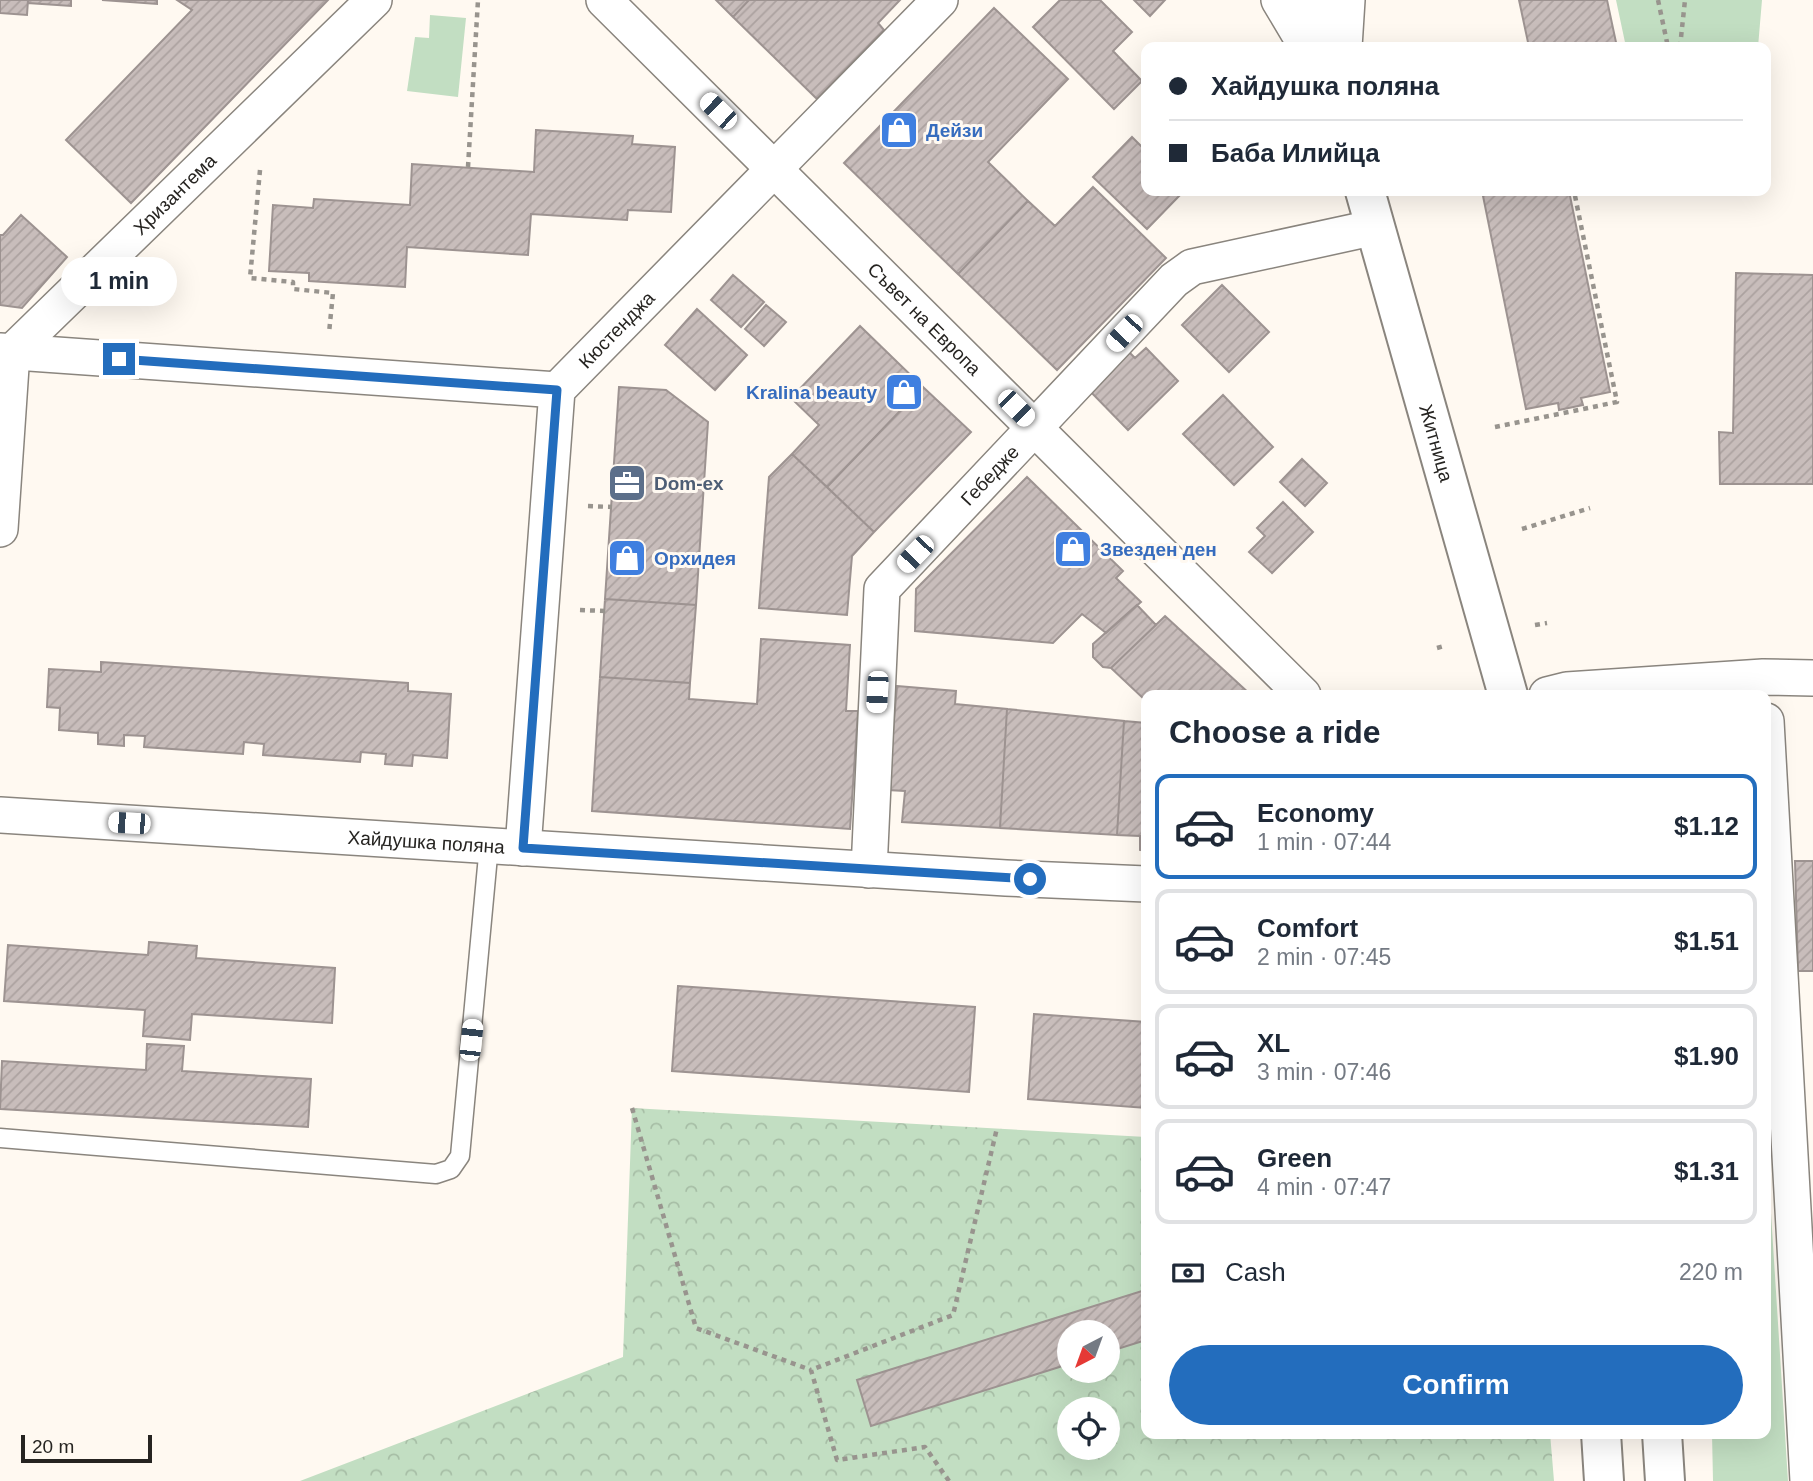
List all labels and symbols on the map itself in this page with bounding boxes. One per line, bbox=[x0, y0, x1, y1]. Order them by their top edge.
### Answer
car bbox=[696, 89, 741, 133]
shop icon: Дейзи bbox=[878, 109, 920, 151]
place label: Дейзи bbox=[926, 120, 983, 141]
street label: Хризантема bbox=[129, 149, 221, 239]
callout: 1 min bbox=[61, 258, 177, 306]
street label: Съвет на Европа bbox=[863, 259, 985, 380]
street label: Кюстенджа bbox=[575, 287, 659, 372]
car bbox=[1102, 310, 1147, 356]
route end bbox=[103, 343, 135, 375]
shop icon: Kralina beauty bbox=[883, 371, 925, 413]
place label: Kralina beauty bbox=[746, 382, 877, 403]
car bbox=[994, 386, 1039, 430]
street label: Житница bbox=[1415, 402, 1457, 485]
street label: Гебедже bbox=[957, 441, 1023, 510]
office icon: Dom-ex bbox=[606, 462, 648, 504]
place label: Dom-ex bbox=[654, 473, 724, 494]
shop icon: Звезден ден bbox=[1052, 528, 1094, 570]
car bbox=[893, 532, 938, 576]
shop icon: Орхидея bbox=[606, 537, 648, 579]
place label: Звезден ден bbox=[1100, 539, 1217, 560]
place label: Орхидея bbox=[654, 548, 736, 569]
car bbox=[866, 670, 889, 714]
car bbox=[108, 811, 151, 835]
street label: Хайдушка поляна bbox=[347, 827, 506, 858]
route start bbox=[1014, 863, 1046, 895]
car bbox=[459, 1018, 484, 1062]
north arrow bbox=[1057, 1320, 1120, 1382]
scale bar bbox=[21, 1432, 152, 1464]

